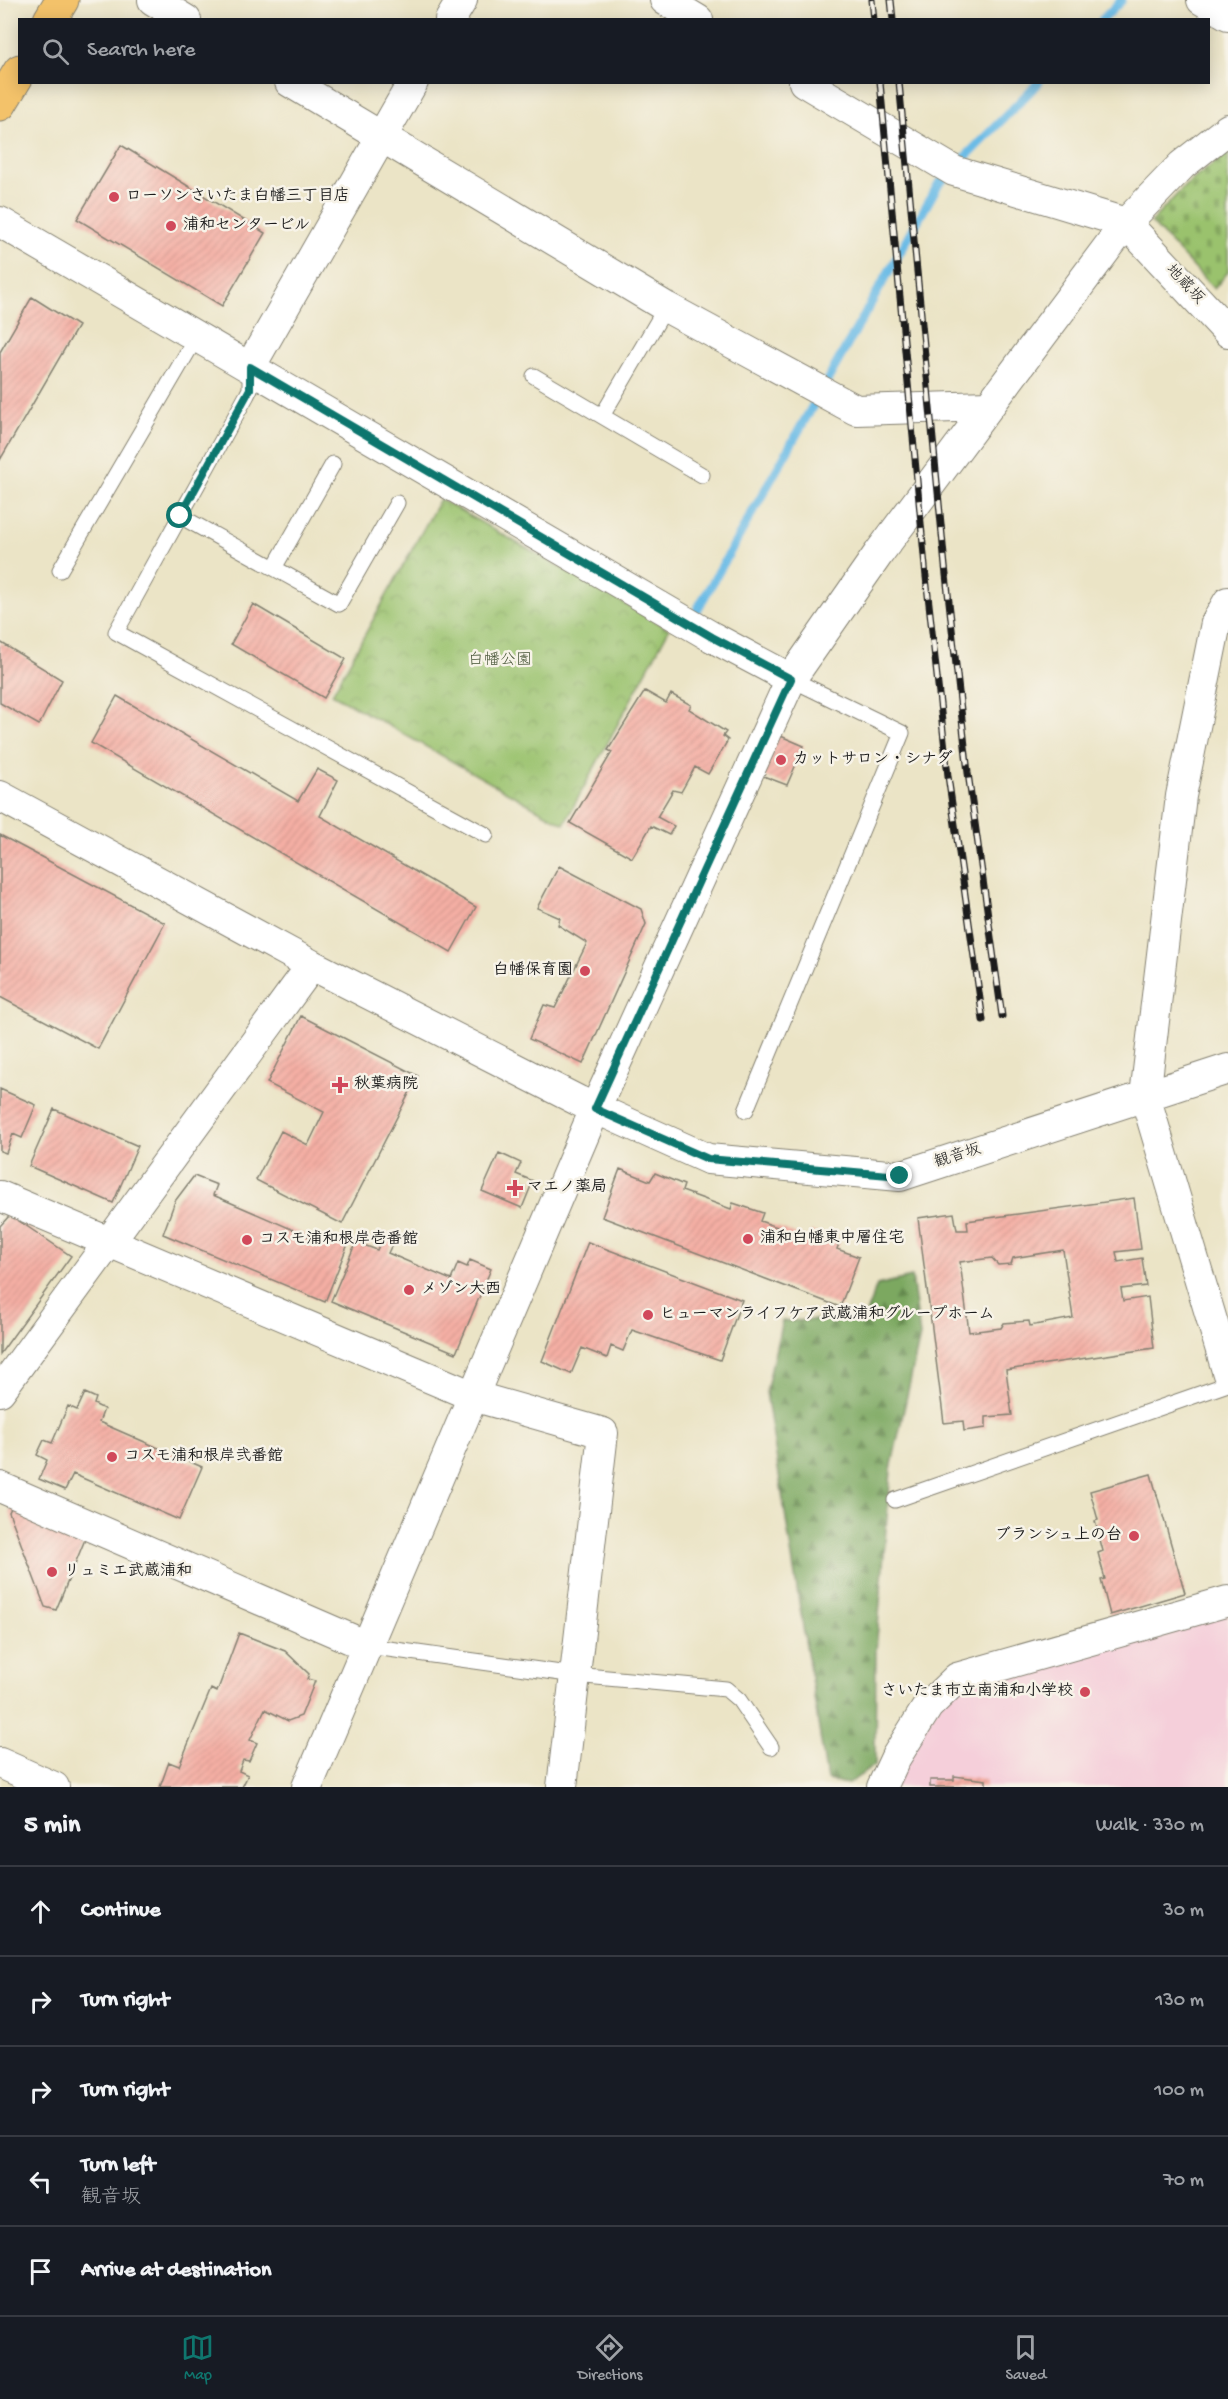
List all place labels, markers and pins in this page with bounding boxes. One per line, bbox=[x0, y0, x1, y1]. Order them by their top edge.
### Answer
place label: ローソンさいたま白幡三丁目店 bbox=[126, 186, 350, 207]
marker: ローソンさいたま白幡三丁目店 bbox=[107, 190, 121, 204]
place label: 浦和センタービル bbox=[183, 215, 310, 236]
marker: 浦和センタービル bbox=[164, 219, 178, 233]
place label: カットサロン・シナダ bbox=[793, 750, 953, 770]
marker: カットサロン・シナダ bbox=[774, 753, 788, 767]
place label: 白幡保育園 bbox=[493, 960, 573, 981]
marker: 白幡保育園 bbox=[578, 964, 592, 978]
place label: 秋葉病院 bbox=[354, 1074, 418, 1095]
marker: 秋葉病院 bbox=[331, 1076, 349, 1094]
place label: マエノ薬局 bbox=[527, 1178, 607, 1198]
marker: マエノ薬局 bbox=[508, 1181, 522, 1195]
place label: 浦和白幡東中層住宅 bbox=[760, 1228, 904, 1249]
place label: コスモ浦和根岸壱番館 bbox=[259, 1229, 418, 1250]
marker: 浦和白幡東中層住宅 bbox=[741, 1232, 755, 1246]
marker: コスモ浦和根岸壱番館 bbox=[240, 1233, 254, 1247]
place label: メゾン大西 bbox=[421, 1279, 501, 1300]
marker: メゾン大西 bbox=[402, 1283, 416, 1297]
place label: ヒューマンライフケア武蔵浦和グループホーム bbox=[660, 1304, 994, 1325]
marker: ヒューマンライフケア武蔵浦和グループホーム bbox=[641, 1308, 655, 1322]
place label: コスモ浦和根岸弐番館 bbox=[124, 1446, 283, 1467]
marker: コスモ浦和根岸弐番館 bbox=[105, 1450, 119, 1464]
place label: ブランシュ上の台 bbox=[995, 1525, 1122, 1546]
marker: ブランシュ上の台 bbox=[1127, 1529, 1141, 1543]
place label: リュミエ武蔵浦和 bbox=[64, 1561, 192, 1582]
marker: リュミエ武蔵浦和 bbox=[45, 1565, 59, 1579]
place label: さいたま市立南浦和小学校 bbox=[881, 1681, 1073, 1702]
marker: さいたま市立南浦和小学校 bbox=[1078, 1685, 1092, 1699]

